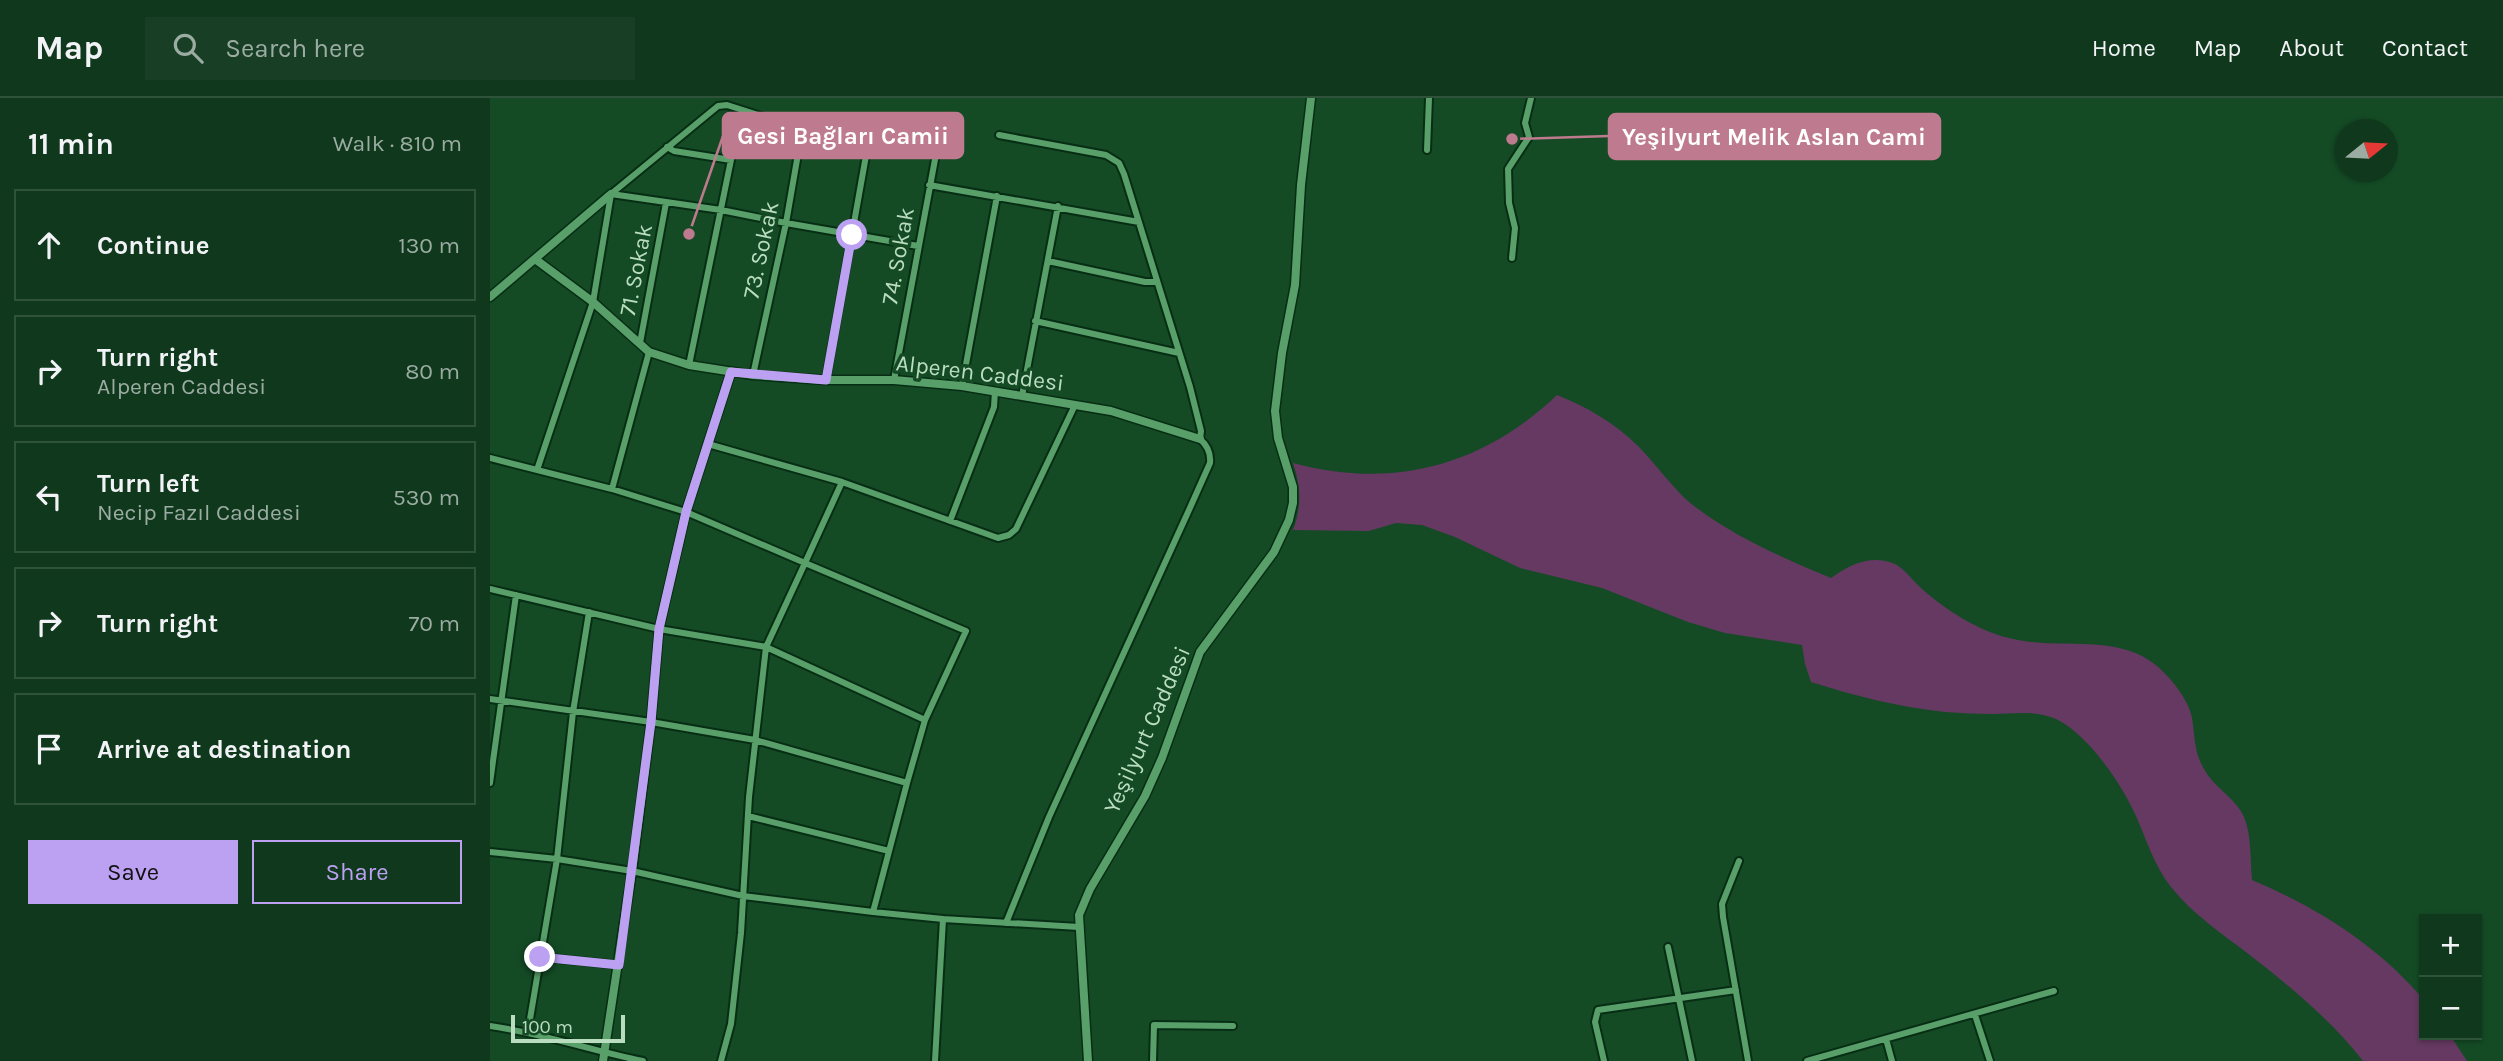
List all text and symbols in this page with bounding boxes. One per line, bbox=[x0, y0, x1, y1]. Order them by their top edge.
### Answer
search box bbox=[145, 17, 635, 80]
text: Map bbox=[35, 29, 103, 67]
icon: search bbox=[169, 29, 207, 67]
text: Search here bbox=[225, 33, 365, 64]
text: Home bbox=[2092, 34, 2156, 62]
text: Map bbox=[2194, 34, 2241, 62]
text: About bbox=[2279, 34, 2344, 62]
text: Contact bbox=[2382, 34, 2468, 62]
callout: Gesi Bağları Camii bbox=[723, 113, 963, 158]
callout: Yeşilyurt Melik Aslan Cami bbox=[1609, 114, 1940, 159]
north arrow bbox=[2335, 119, 2398, 182]
text: Gesi Bağları Camii bbox=[737, 122, 949, 150]
text: Yeşilyurt Melik Aslan Cami bbox=[1622, 123, 1926, 151]
text: 11 min bbox=[28, 126, 114, 162]
text: Walk · 810 m bbox=[333, 130, 462, 157]
street label: 73. Sokak bbox=[738, 199, 785, 301]
street label: 74. Sokak bbox=[876, 205, 920, 307]
route start bbox=[836, 219, 867, 250]
street label: 71. Sokak bbox=[614, 222, 658, 318]
icon: ahead bbox=[30, 226, 68, 264]
text: Continue bbox=[97, 230, 209, 261]
text: 130 m bbox=[398, 232, 460, 259]
text: Turn right bbox=[97, 342, 218, 373]
street label: Alperen Caddesi bbox=[894, 349, 1066, 397]
icon: right bbox=[30, 352, 68, 390]
text: 80 m bbox=[405, 358, 460, 385]
text: Alperen Caddesi bbox=[97, 373, 266, 400]
text: Turn left bbox=[97, 468, 199, 499]
icon: left bbox=[30, 478, 68, 516]
text: 530 m bbox=[393, 484, 460, 511]
text: Necip Fazıl Caddesi bbox=[97, 499, 301, 526]
icon: right bbox=[30, 604, 68, 642]
text: Turn right bbox=[97, 608, 218, 639]
text: 70 m bbox=[409, 610, 460, 637]
street label: Yeşilyurt Caddesi bbox=[1098, 642, 1196, 818]
icon: arrive bbox=[30, 730, 68, 768]
text: Arrive at destination bbox=[97, 734, 351, 765]
button: Save bbox=[28, 840, 238, 904]
button: Share bbox=[252, 840, 462, 904]
map controls bbox=[2419, 914, 2482, 1040]
button: + bbox=[2419, 914, 2482, 977]
route end bbox=[524, 941, 555, 972]
button: − bbox=[2419, 977, 2482, 1040]
scale bar bbox=[511, 1012, 625, 1044]
text: 100 m bbox=[522, 1016, 573, 1038]

